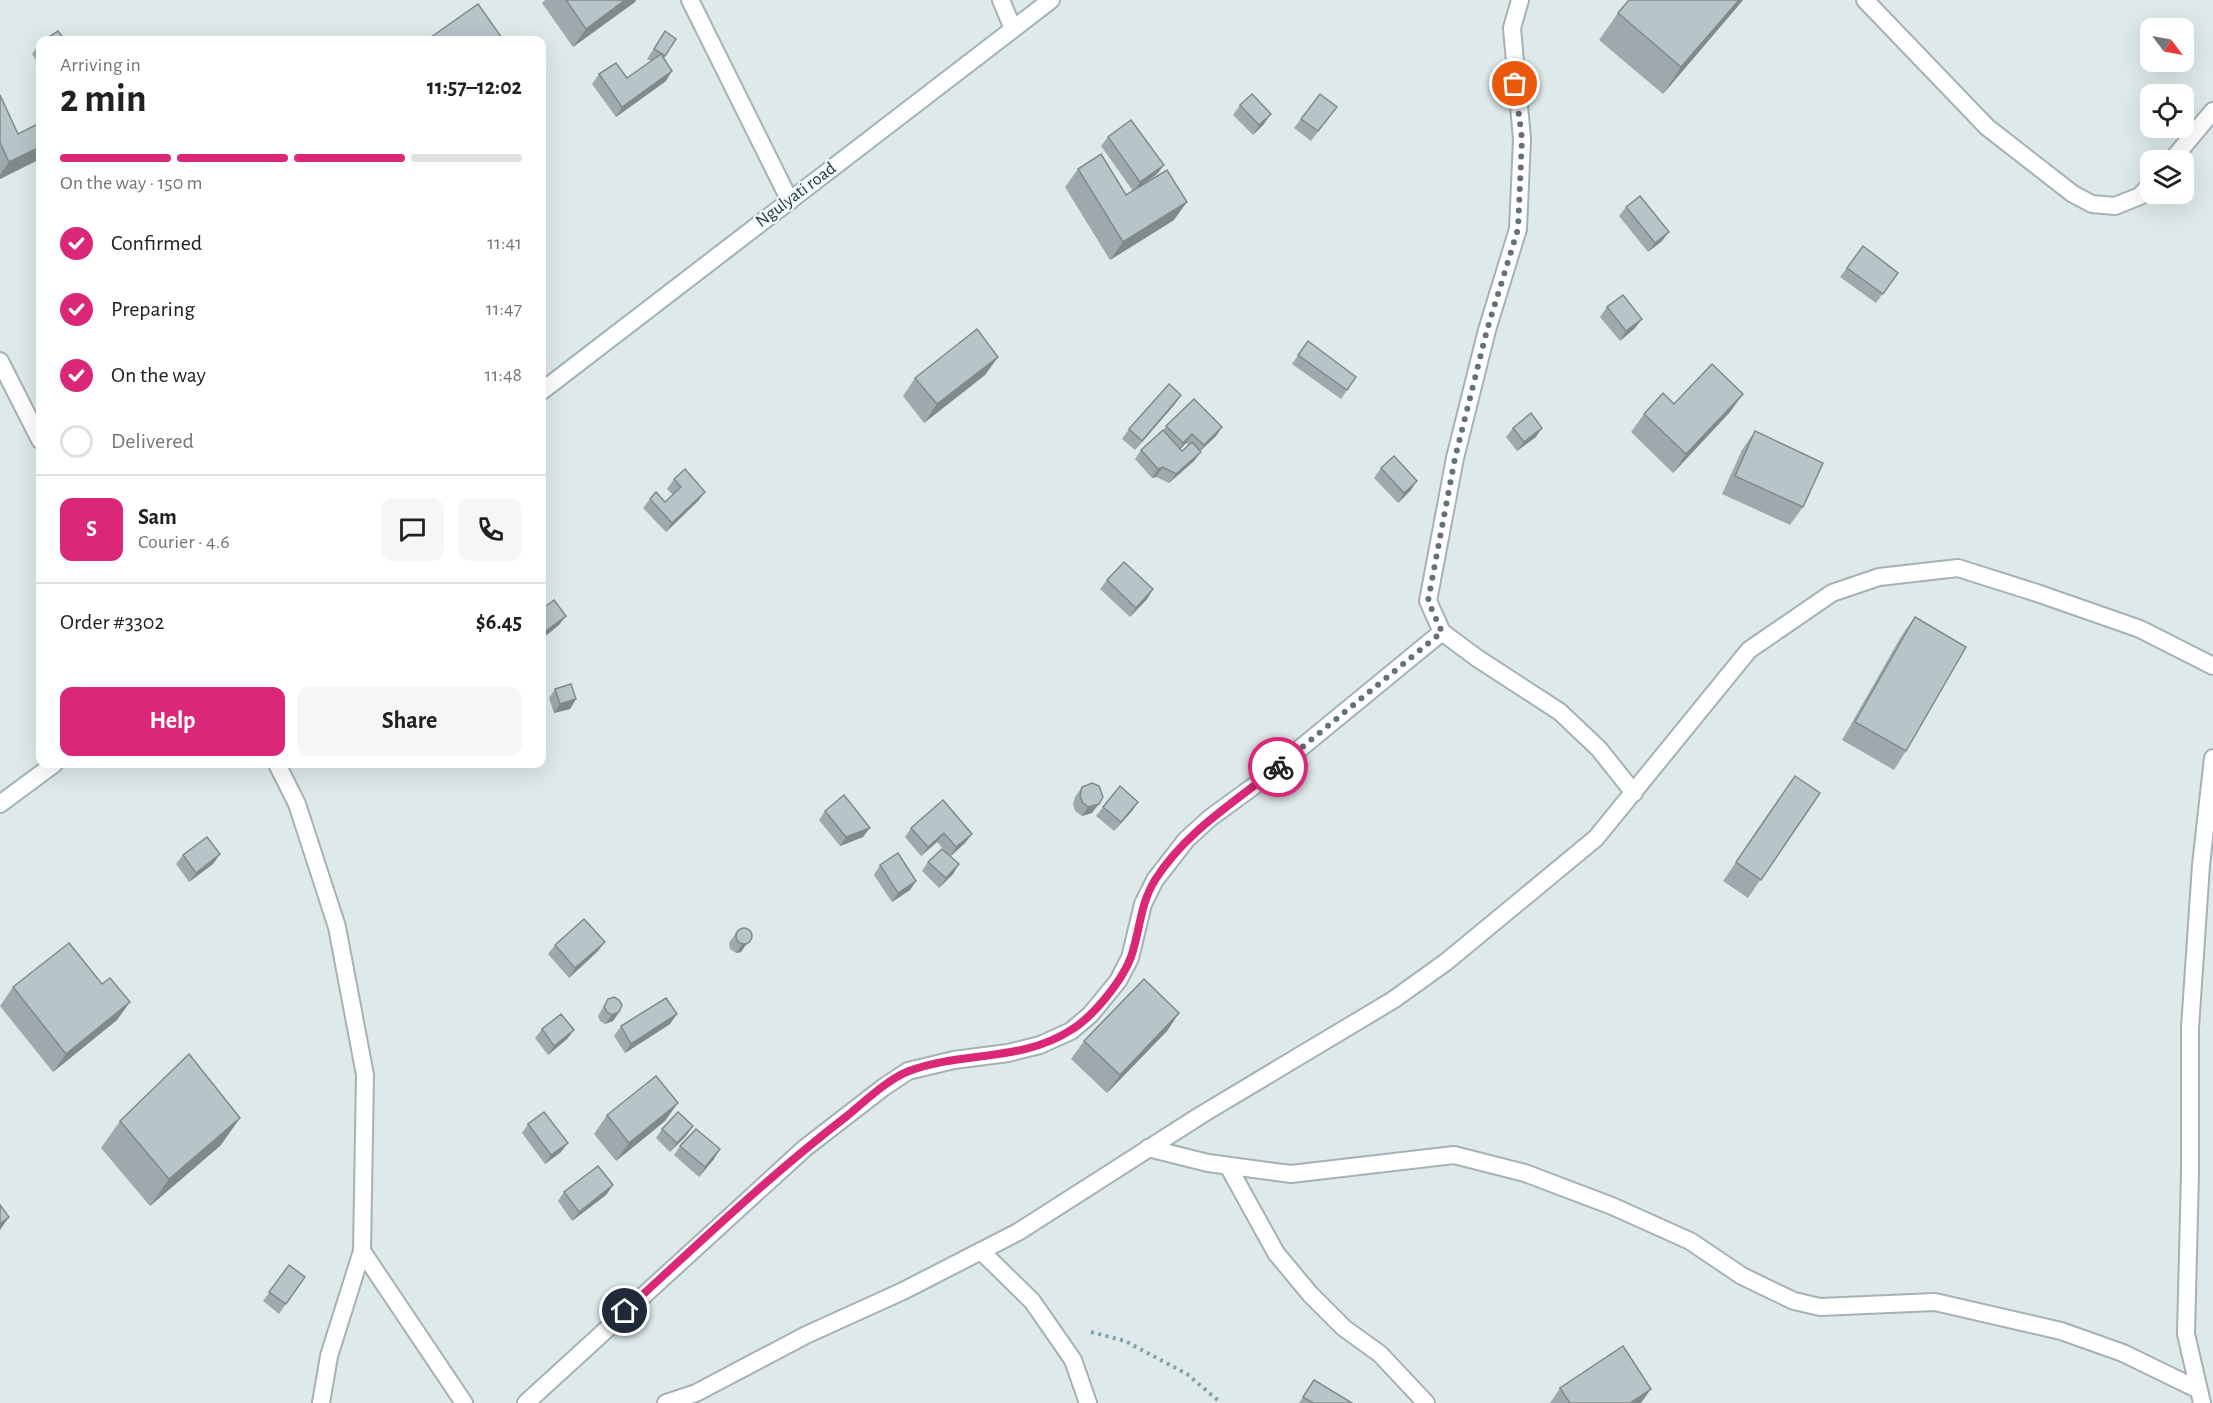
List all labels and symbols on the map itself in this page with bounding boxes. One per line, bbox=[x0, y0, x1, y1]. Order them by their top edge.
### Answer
north arrow bbox=[2140, 18, 2194, 72]
pin bbox=[1489, 58, 1540, 109]
street label: Ngulyati road bbox=[753, 159, 839, 231]
courier bbox=[1248, 737, 1308, 797]
pin bbox=[599, 1285, 650, 1336]

